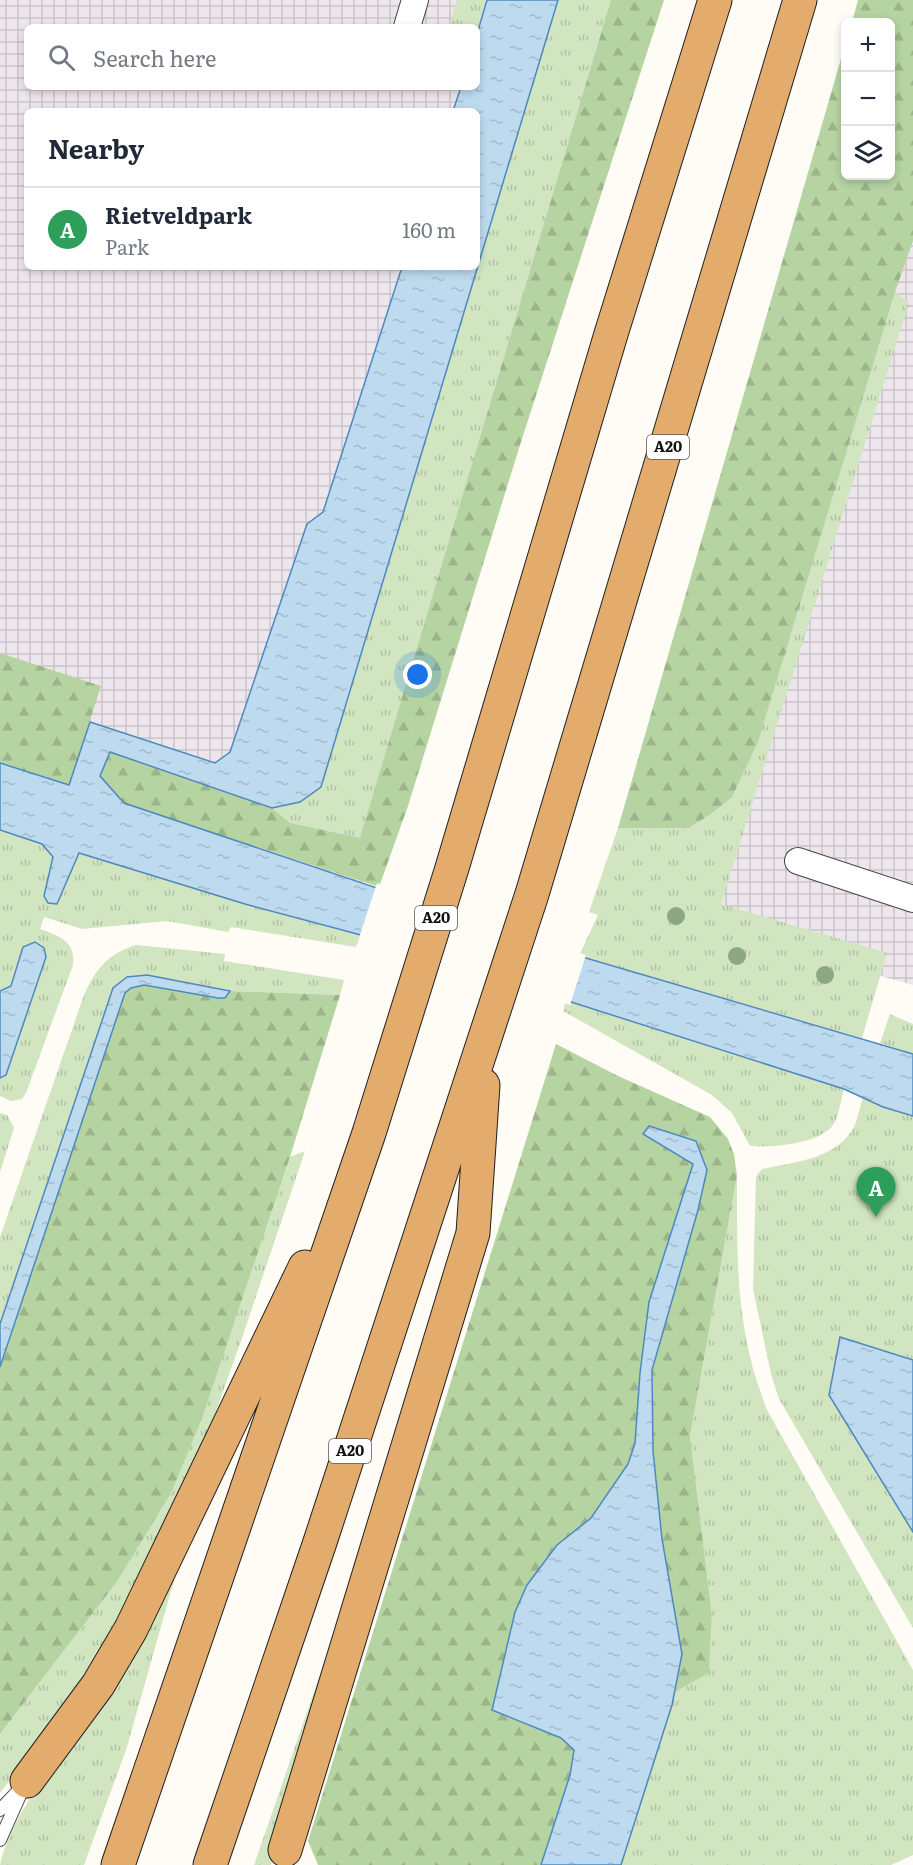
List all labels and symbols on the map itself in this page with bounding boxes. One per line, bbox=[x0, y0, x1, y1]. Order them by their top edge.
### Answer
road number: A20 bbox=[647, 435, 689, 459]
your location bbox=[403, 660, 432, 689]
road number: A20 bbox=[415, 906, 457, 930]
pin: A bbox=[856, 1168, 896, 1217]
road number: A20 bbox=[329, 1439, 371, 1463]

